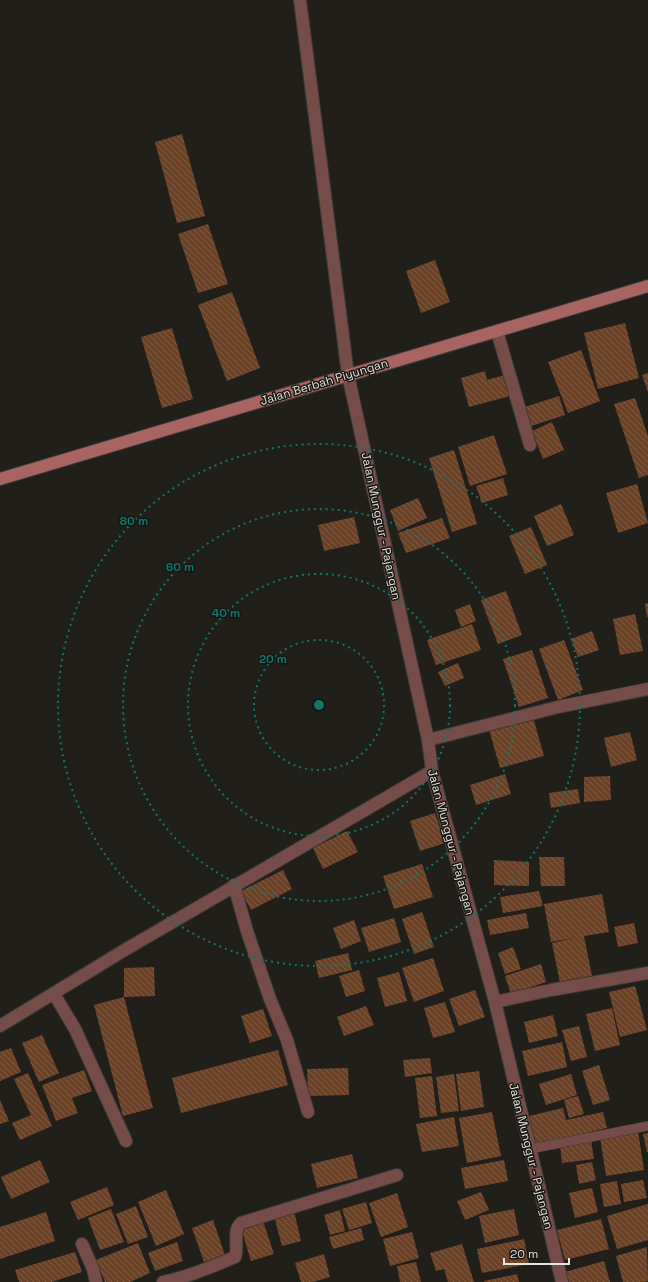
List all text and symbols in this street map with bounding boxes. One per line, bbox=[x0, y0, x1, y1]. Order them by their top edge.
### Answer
street label: Jalan Berbah Piyungan bbox=[258, 355, 390, 409]
street label: Jalan Munggur - Pajangan bbox=[358, 451, 404, 601]
text: 80 m bbox=[120, 513, 148, 529]
text: 60 m bbox=[166, 559, 194, 575]
text: 40 m bbox=[212, 605, 240, 621]
text: 20 m bbox=[259, 651, 287, 667]
centre of rings bbox=[312, 698, 326, 712]
street label: Jalan Munggur - Pajangan bbox=[424, 767, 478, 917]
street label: Jalan Munggur - Pajangan bbox=[505, 1081, 557, 1231]
scale bar bbox=[504, 1240, 569, 1266]
text: 20 m bbox=[510, 1246, 538, 1262]

